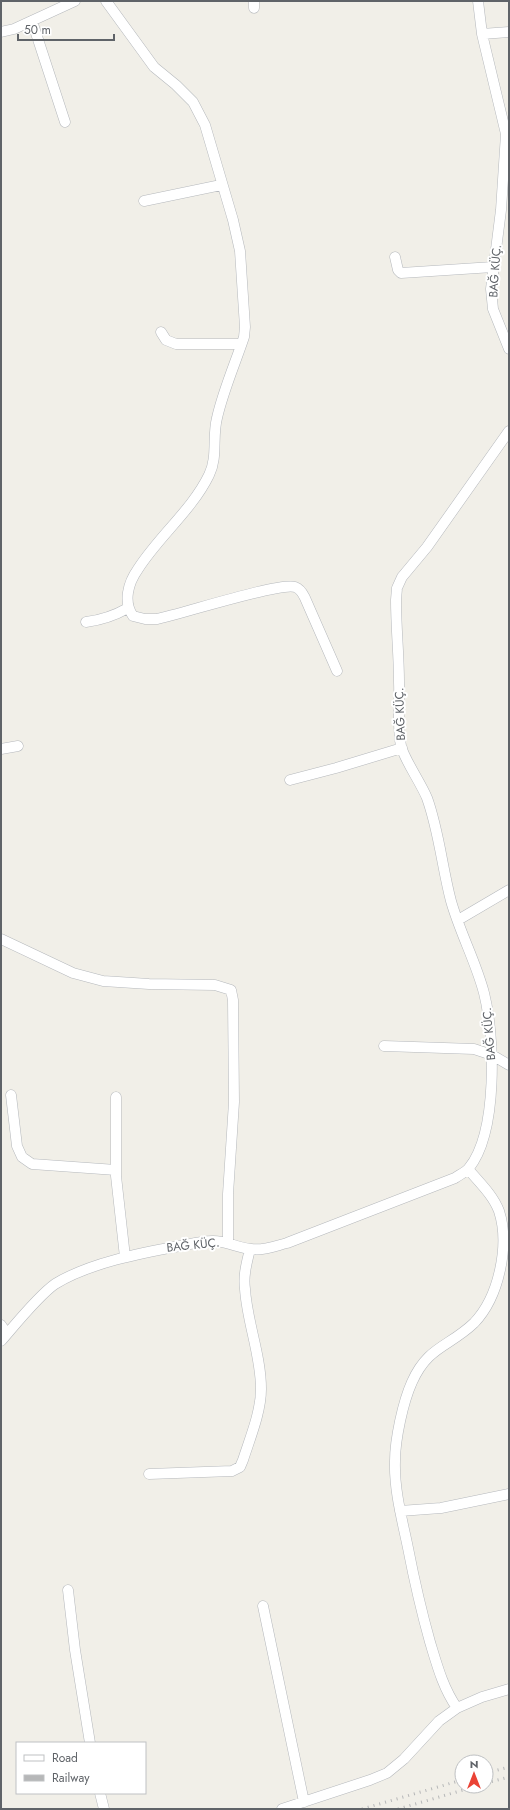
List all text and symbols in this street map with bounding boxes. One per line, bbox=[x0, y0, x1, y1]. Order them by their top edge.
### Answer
scale bar bbox=[18, 16, 114, 42]
text: 50 m bbox=[24, 21, 51, 39]
street label: BAĞ KÜÇ. bbox=[484, 244, 506, 298]
street label: BAĞ KÜÇ. bbox=[390, 687, 410, 741]
street label: BAĞ KÜÇ. bbox=[478, 1007, 500, 1061]
street label: BAĞ KÜÇ. bbox=[166, 1233, 220, 1257]
legend bbox=[16, 1742, 146, 1794]
text: Road bbox=[52, 1749, 78, 1767]
north arrow bbox=[454, 1754, 494, 1794]
text: N bbox=[470, 1756, 478, 1772]
text: Railway bbox=[52, 1769, 90, 1787]

